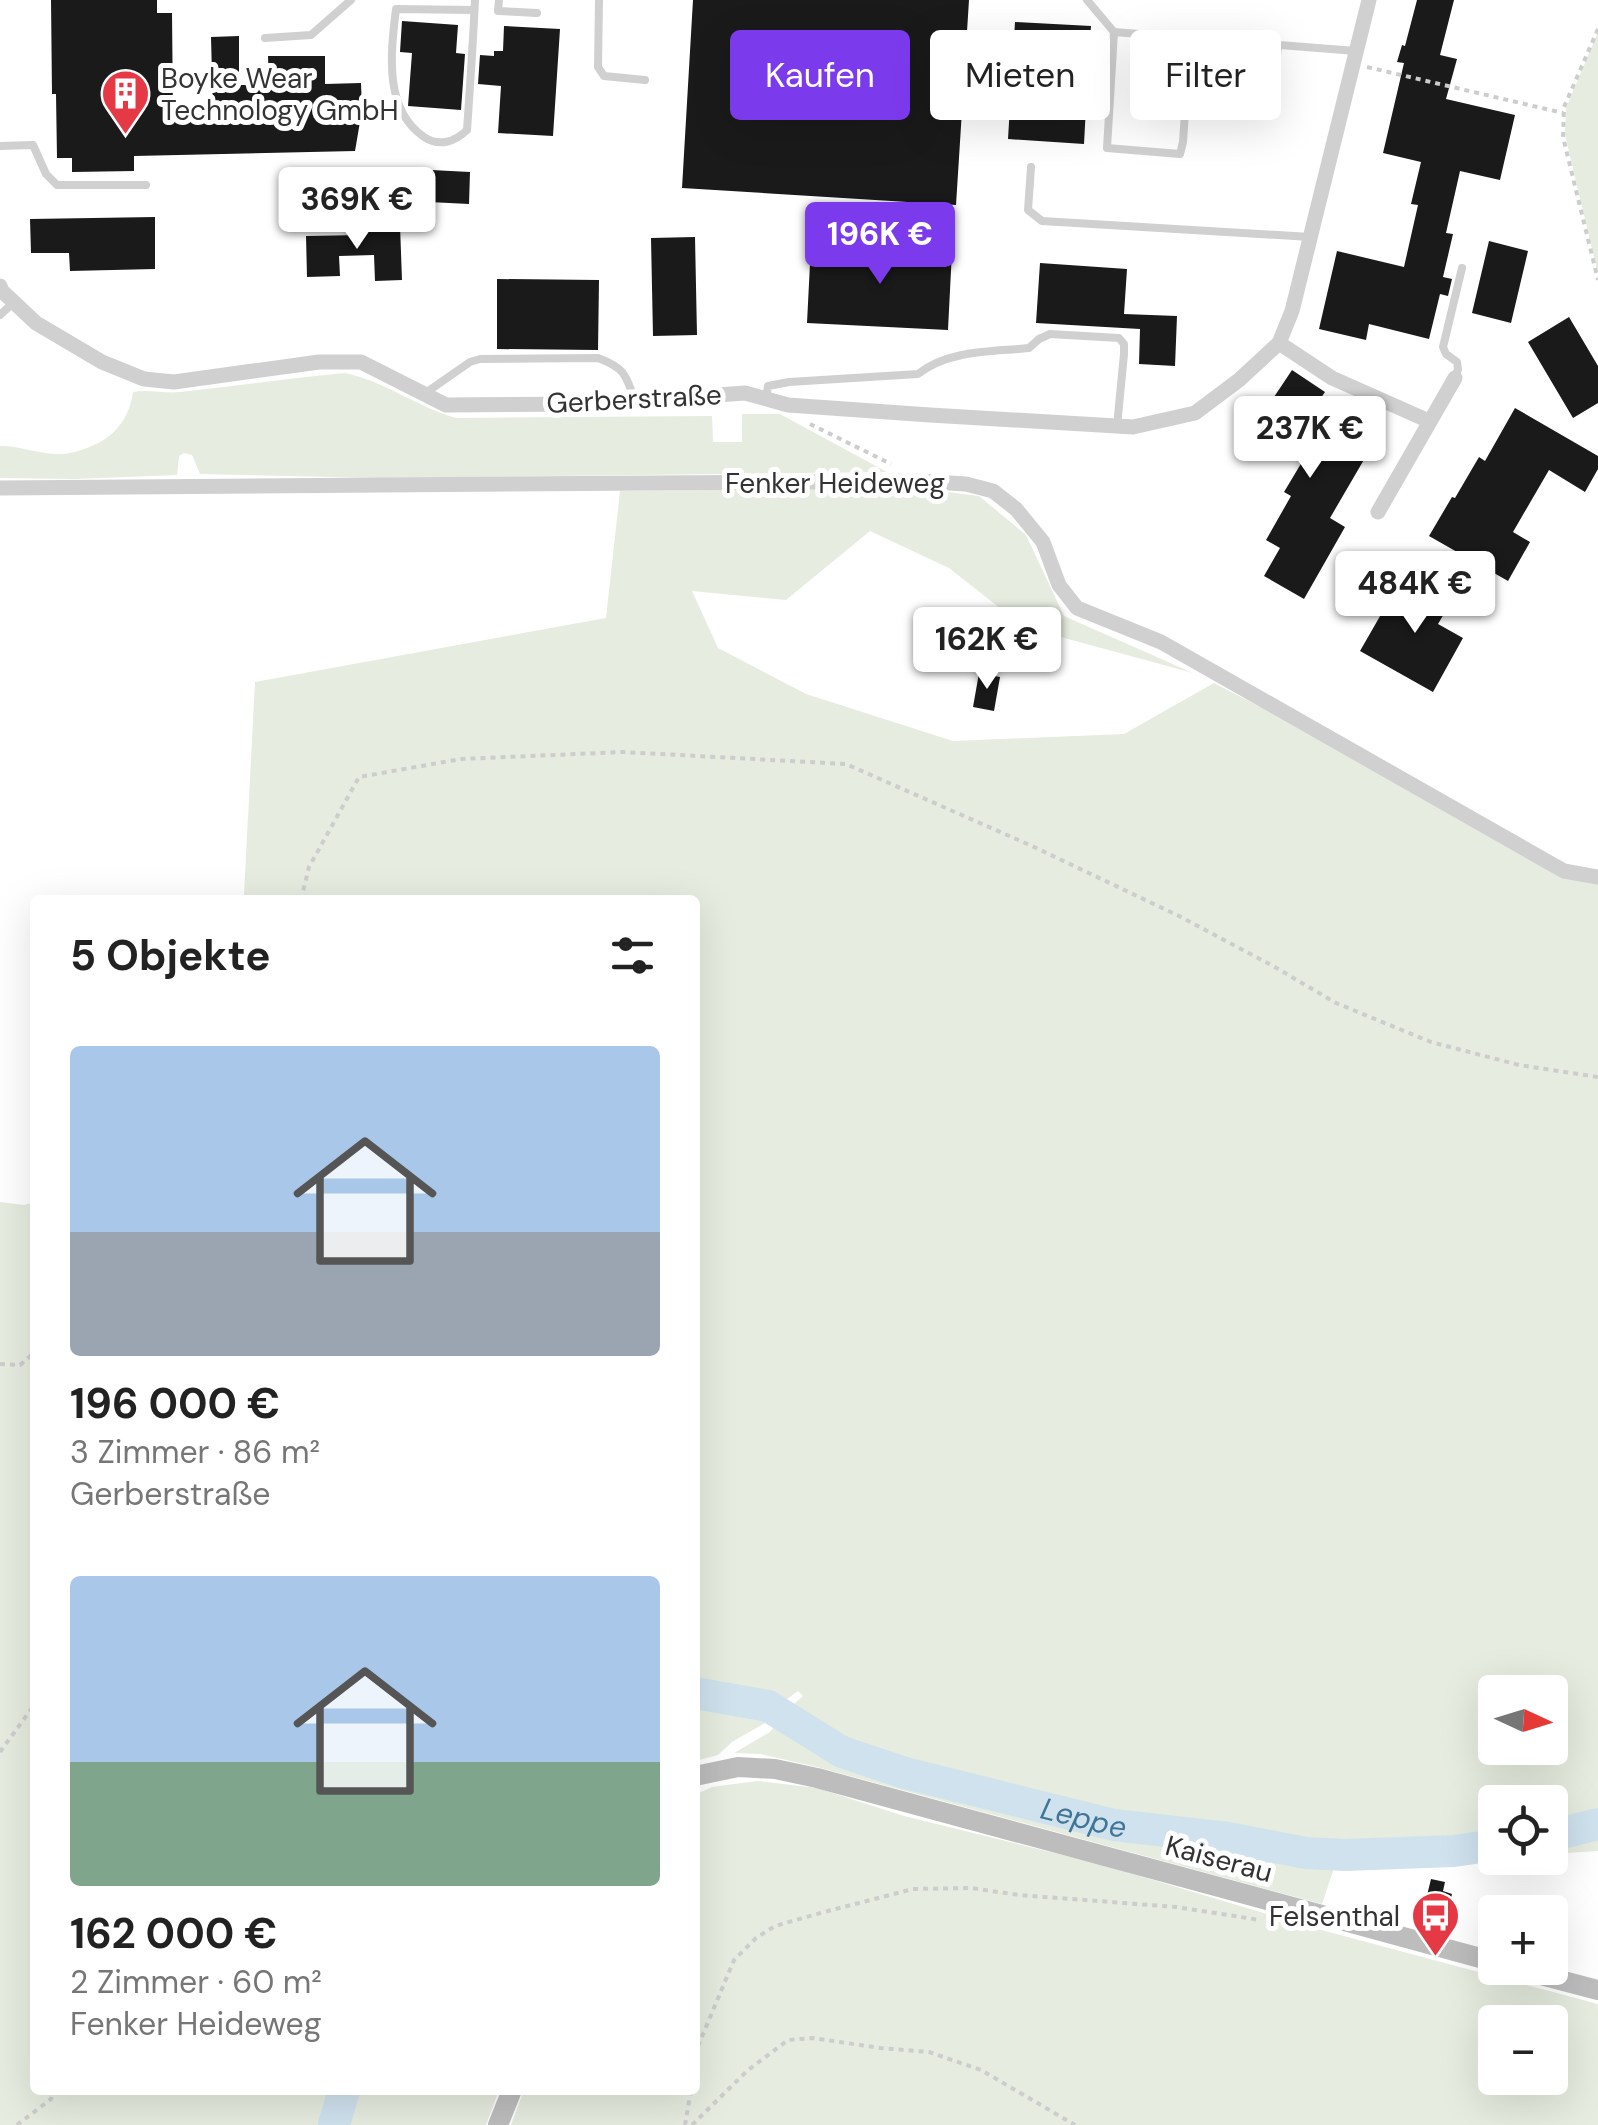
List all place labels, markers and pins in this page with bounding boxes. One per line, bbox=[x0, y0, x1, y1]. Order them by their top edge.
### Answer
place label: Boyke Wear Technology GmbH bbox=[161, 60, 399, 129]
building icon: Boyke Wear Technology GmbH bbox=[100, 68, 152, 136]
pin: 369K € bbox=[276, 167, 438, 252]
pin: 196K € bbox=[799, 202, 961, 287]
pin: 237K € bbox=[1229, 396, 1391, 481]
pin: 484K € bbox=[1334, 551, 1496, 636]
pin: 162K € bbox=[906, 607, 1068, 692]
bus stop icon: Felsenthal bbox=[1409, 1890, 1461, 1958]
place label: Felsenthal bbox=[1269, 1898, 1400, 1935]

